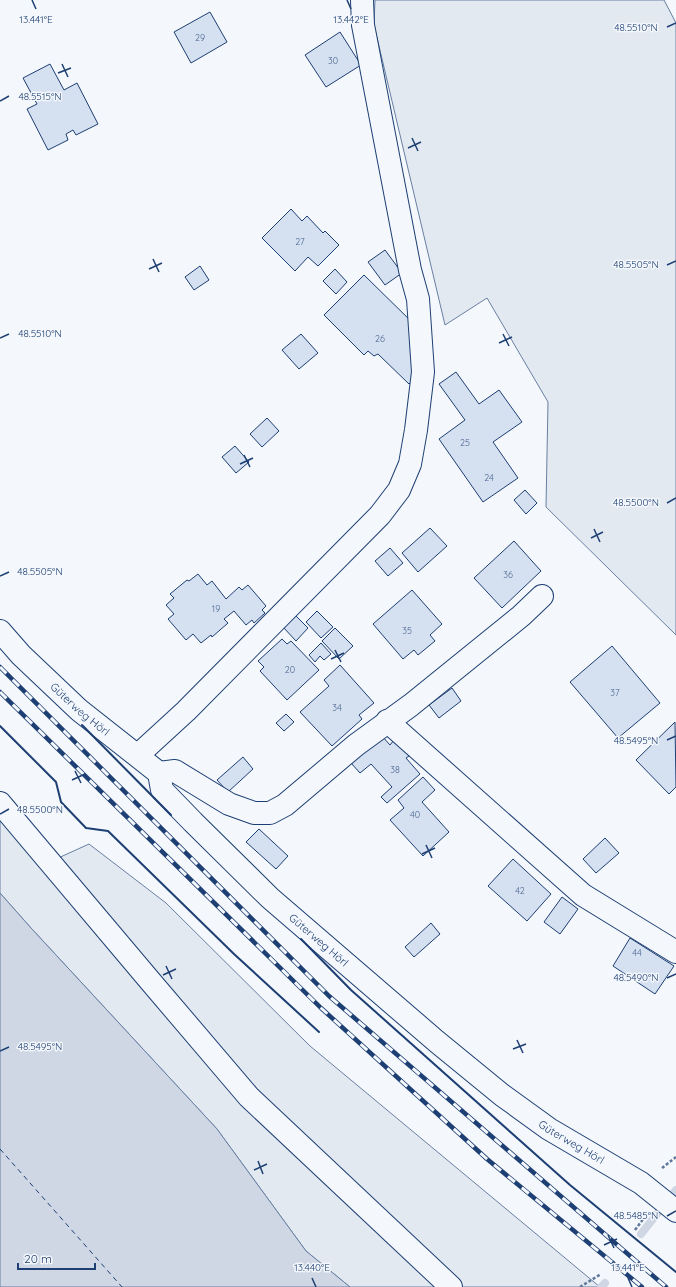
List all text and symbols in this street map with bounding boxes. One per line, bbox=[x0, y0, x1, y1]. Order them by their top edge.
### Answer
text: 13.441°E bbox=[19, 13, 53, 26]
text: 13.442°E bbox=[333, 13, 369, 26]
text: 48.5510°N bbox=[614, 21, 658, 34]
house number: 29 bbox=[195, 32, 205, 43]
house number: 30 bbox=[328, 55, 338, 66]
text: 48.5515°N bbox=[18, 90, 62, 103]
house number: 27 bbox=[295, 236, 305, 247]
text: 48.5505°N bbox=[613, 258, 659, 271]
text: 48.5510°N bbox=[18, 327, 62, 340]
house number: 26 bbox=[375, 333, 385, 344]
house number: 25 bbox=[460, 437, 470, 448]
house number: 24 bbox=[484, 472, 494, 483]
text: 48.5500°N bbox=[613, 496, 659, 509]
text: 48.5505°N bbox=[17, 565, 63, 578]
house number: 36 bbox=[503, 569, 513, 580]
house number: 19 bbox=[212, 603, 220, 614]
house number: 35 bbox=[402, 625, 412, 636]
house number: 20 bbox=[285, 664, 295, 675]
street label: Güterweg Hörl bbox=[47, 679, 113, 739]
house number: 37 bbox=[610, 687, 620, 698]
house number: 34 bbox=[332, 702, 342, 713]
text: 48.5495°N bbox=[614, 734, 658, 747]
house number: 38 bbox=[390, 764, 400, 775]
text: 48.5500°N bbox=[17, 803, 63, 816]
house number: 40 bbox=[410, 809, 420, 820]
house number: 42 bbox=[515, 885, 525, 896]
street label: Güterweg Hörl bbox=[286, 910, 351, 970]
house number: 44 bbox=[632, 947, 642, 958]
text: 48.5490°N bbox=[613, 971, 659, 984]
text: 48.5495°N bbox=[18, 1040, 62, 1053]
street label: Güterweg Hörl bbox=[536, 1117, 607, 1167]
text: 48.5485°N bbox=[614, 1209, 658, 1222]
scale bar bbox=[18, 1245, 95, 1271]
text: 20 m bbox=[24, 1251, 52, 1266]
text: 13.440°E bbox=[294, 1261, 330, 1274]
text: 13.441°E bbox=[611, 1261, 645, 1274]

